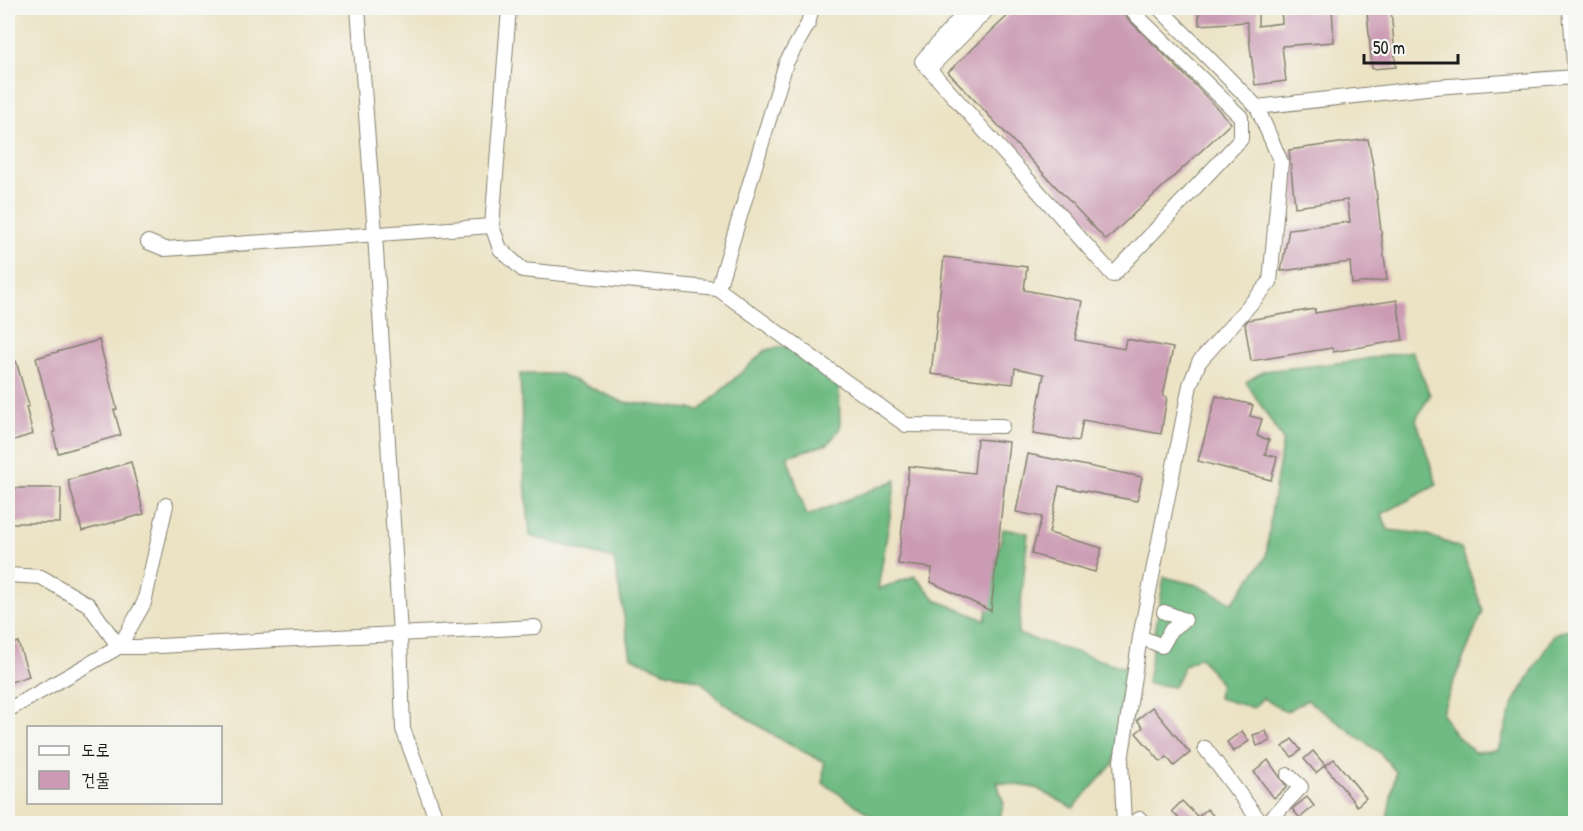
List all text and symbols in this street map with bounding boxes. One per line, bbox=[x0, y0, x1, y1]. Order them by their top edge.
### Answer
scale bar bbox=[1364, 27, 1458, 65]
text: 50 m bbox=[1373, 35, 1405, 60]
legend bbox=[27, 726, 222, 804]
text: 도로 bbox=[81, 737, 110, 762]
text: 건물 bbox=[81, 767, 110, 792]

